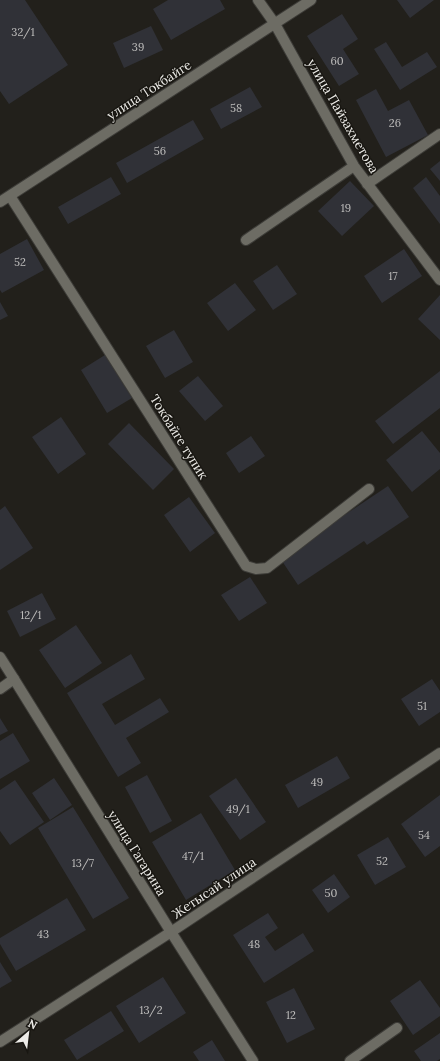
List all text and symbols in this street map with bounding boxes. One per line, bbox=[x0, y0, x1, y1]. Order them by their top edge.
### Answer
house number: 32/1 bbox=[11, 25, 35, 40]
house number: 39 bbox=[132, 40, 144, 54]
house number: 60 bbox=[330, 54, 344, 68]
street label: улица Токбайге bbox=[103, 56, 195, 124]
street label: улица Пайзахметова bbox=[303, 56, 383, 176]
house number: 58 bbox=[230, 101, 242, 115]
house number: 26 bbox=[389, 116, 401, 130]
house number: 56 bbox=[154, 144, 166, 158]
house number: 19 bbox=[341, 201, 351, 215]
house number: 52 bbox=[14, 255, 26, 269]
house number: 17 bbox=[388, 269, 398, 283]
street label: Токбайге тупик bbox=[146, 391, 212, 483]
house number: 12/1 bbox=[20, 608, 42, 623]
house number: 51 bbox=[417, 699, 427, 713]
house number: 49 bbox=[311, 775, 323, 789]
house number: 49/1 bbox=[226, 802, 250, 817]
street label: улица Гагарина bbox=[104, 807, 170, 899]
house number: 54 bbox=[418, 828, 430, 842]
house number: 47/1 bbox=[182, 849, 204, 864]
street label: Жетысай улица bbox=[169, 853, 260, 922]
house number: 52 bbox=[376, 854, 388, 868]
house number: 13/7 bbox=[72, 856, 94, 871]
house number: 50 bbox=[325, 886, 338, 900]
house number: 43 bbox=[37, 927, 49, 941]
house number: 48 bbox=[248, 937, 260, 951]
house number: 13/2 bbox=[139, 1003, 163, 1018]
house number: 12 bbox=[286, 1008, 296, 1022]
north arrow bbox=[8, 1013, 48, 1053]
text: N bbox=[26, 1016, 40, 1033]

